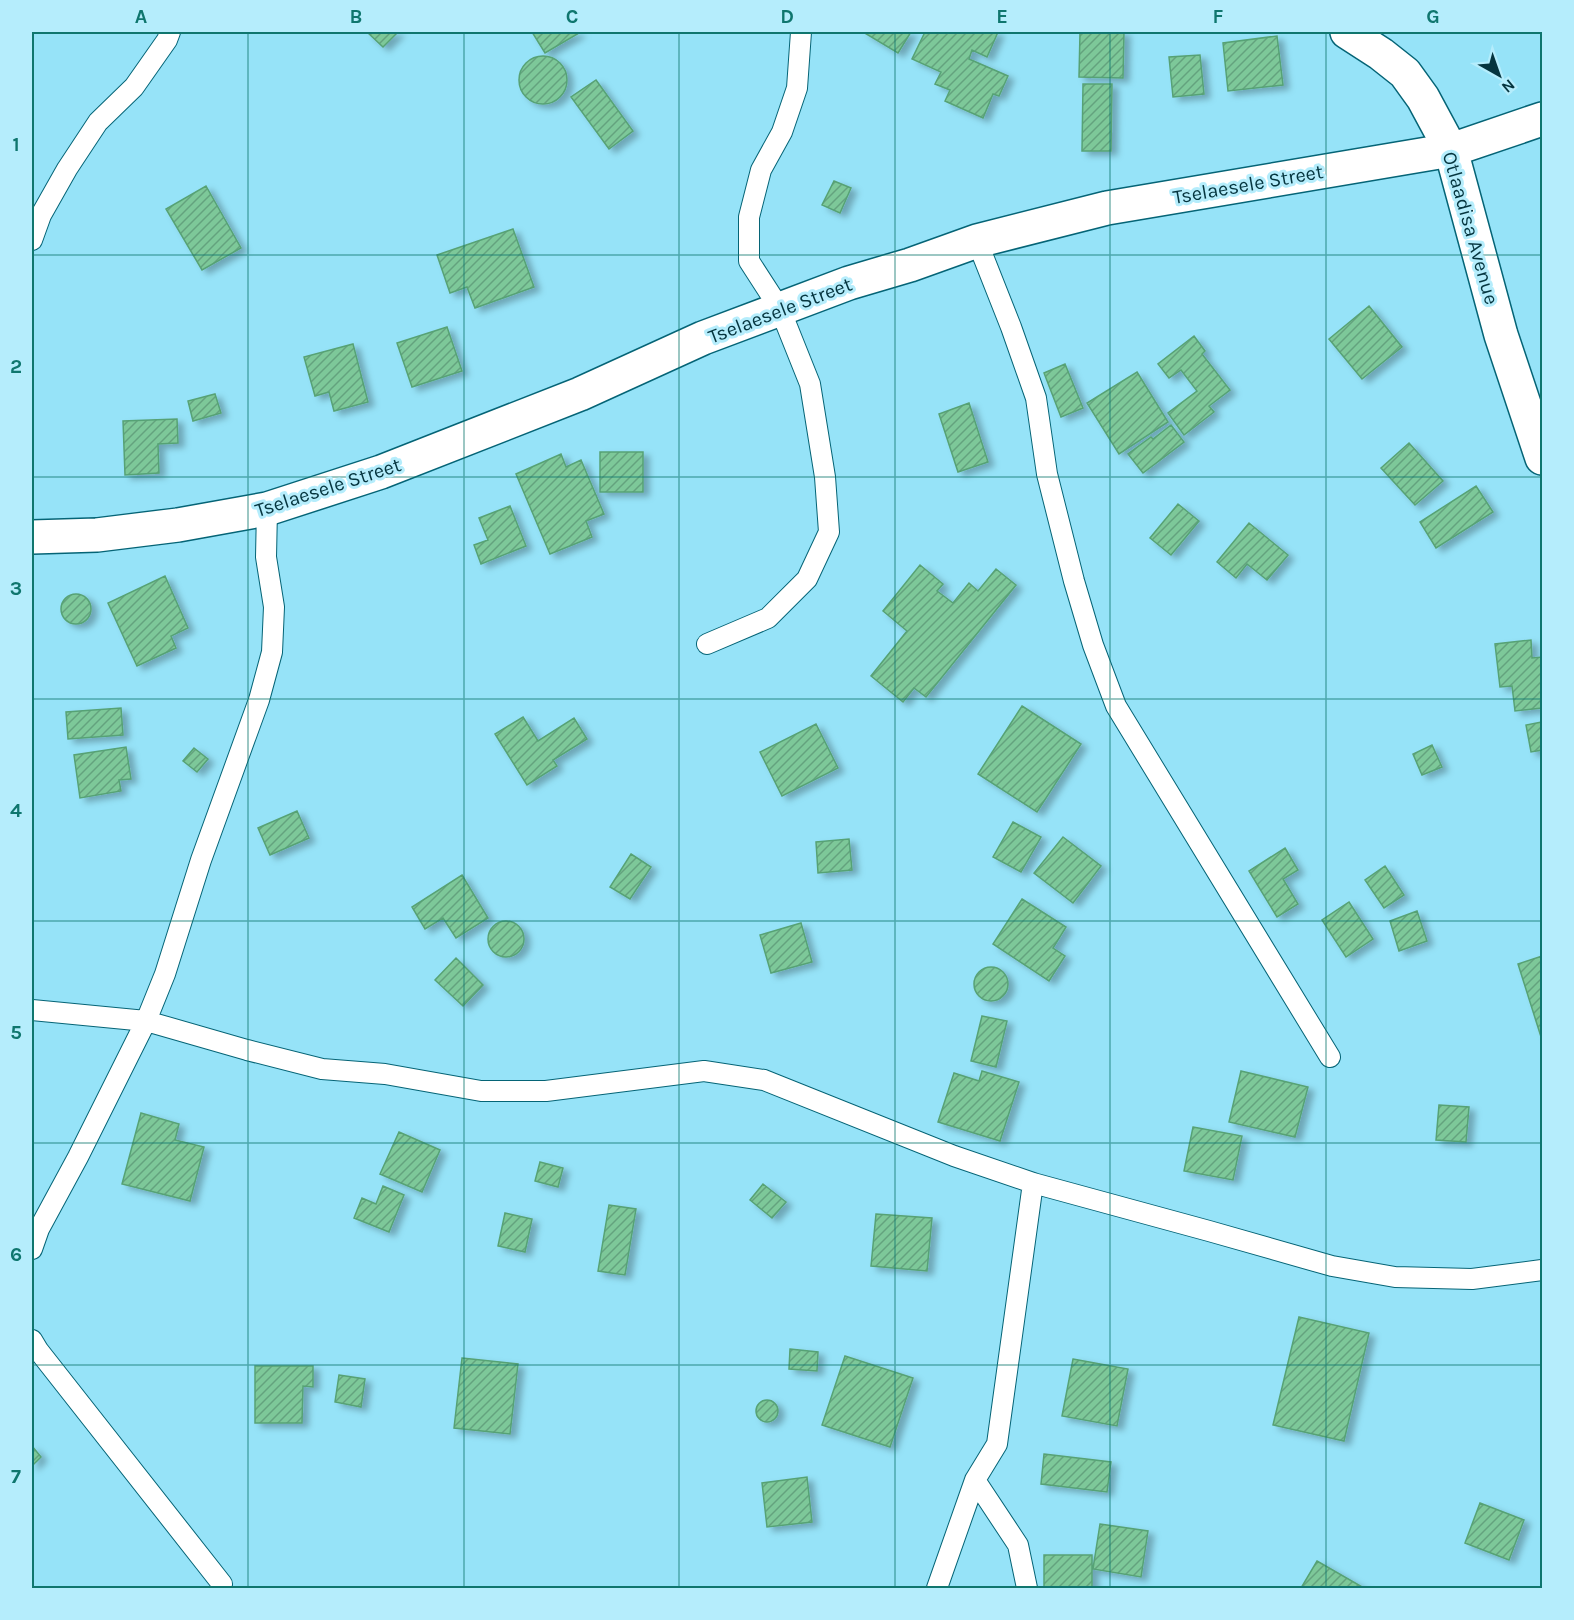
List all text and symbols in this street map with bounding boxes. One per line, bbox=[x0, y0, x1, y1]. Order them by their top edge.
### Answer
text: A bbox=[135, 5, 148, 28]
text: B bbox=[350, 5, 362, 28]
text: C bbox=[566, 5, 578, 28]
text: D bbox=[780, 5, 794, 28]
text: E bbox=[996, 5, 1008, 28]
text: F bbox=[1213, 5, 1224, 28]
text: G bbox=[1426, 5, 1440, 28]
north arrow bbox=[1469, 45, 1529, 105]
text: N bbox=[1498, 75, 1519, 97]
text: 1 bbox=[12, 133, 20, 156]
street label: Otlaadisa Avenue bbox=[1438, 149, 1503, 307]
street label: Tselaesele Street bbox=[1171, 160, 1325, 209]
street label: Tselaesele Street bbox=[705, 272, 856, 348]
text: 2 bbox=[10, 355, 22, 378]
street label: Tselaesele Street bbox=[252, 453, 404, 522]
text: 3 bbox=[10, 577, 22, 600]
text: 4 bbox=[10, 799, 22, 822]
text: 5 bbox=[10, 1021, 22, 1044]
text: 6 bbox=[10, 1243, 22, 1266]
text: 7 bbox=[11, 1465, 21, 1488]

